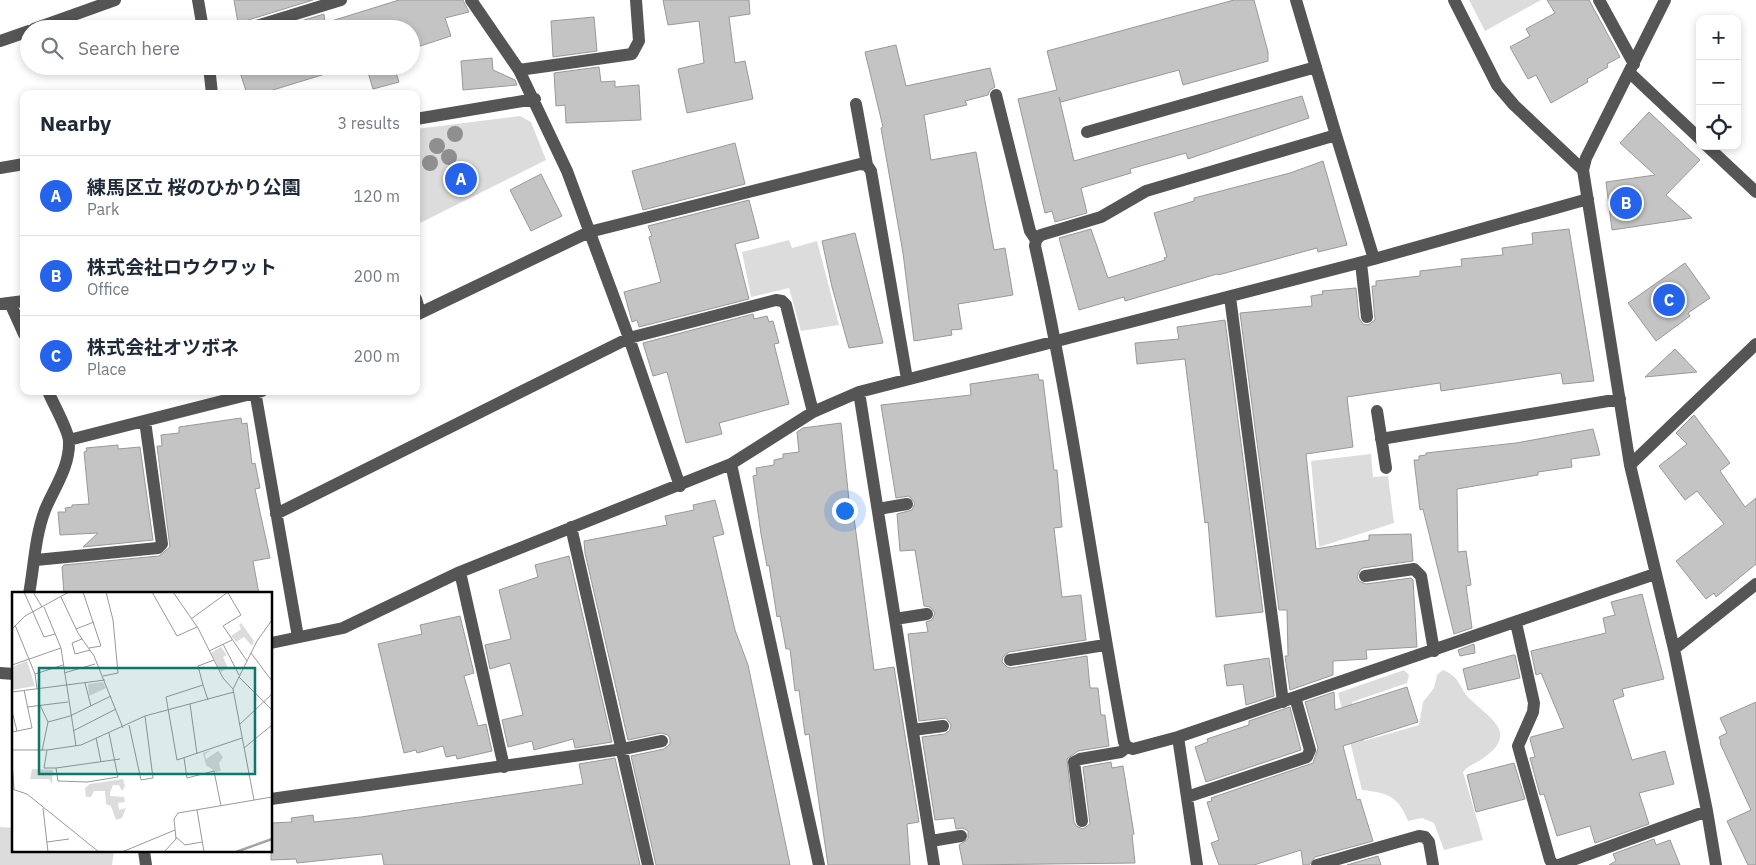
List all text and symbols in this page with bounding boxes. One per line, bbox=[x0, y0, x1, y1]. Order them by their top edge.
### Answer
map controls bbox=[1696, 15, 1741, 150]
button: + bbox=[1696, 15, 1741, 60]
search box bbox=[20, 20, 420, 75]
icon: search bbox=[38, 34, 66, 62]
text: Search here bbox=[78, 36, 180, 60]
button: − bbox=[1696, 60, 1741, 105]
button: locate bbox=[1696, 105, 1741, 150]
text: Nearby bbox=[40, 109, 111, 137]
text: 3 results bbox=[337, 113, 400, 133]
pin: A bbox=[445, 160, 477, 198]
text: 練馬区立 桜のひかり公園 bbox=[87, 175, 301, 199]
pin: B bbox=[1610, 184, 1642, 222]
text: A bbox=[51, 186, 61, 206]
text: 120 m bbox=[353, 186, 400, 206]
text: Park bbox=[87, 199, 119, 219]
text: 株式会社ロウクワット bbox=[87, 255, 277, 279]
text: B bbox=[51, 266, 61, 286]
text: 200 m bbox=[353, 266, 400, 286]
text: Office bbox=[87, 279, 129, 299]
pin: C bbox=[1653, 281, 1685, 319]
text: 株式会社オツボネ bbox=[87, 335, 239, 359]
text: C bbox=[51, 346, 61, 366]
text: 200 m bbox=[353, 346, 400, 366]
text: Place bbox=[87, 359, 126, 379]
your location bbox=[832, 498, 858, 524]
inset map bbox=[12, 592, 272, 852]

